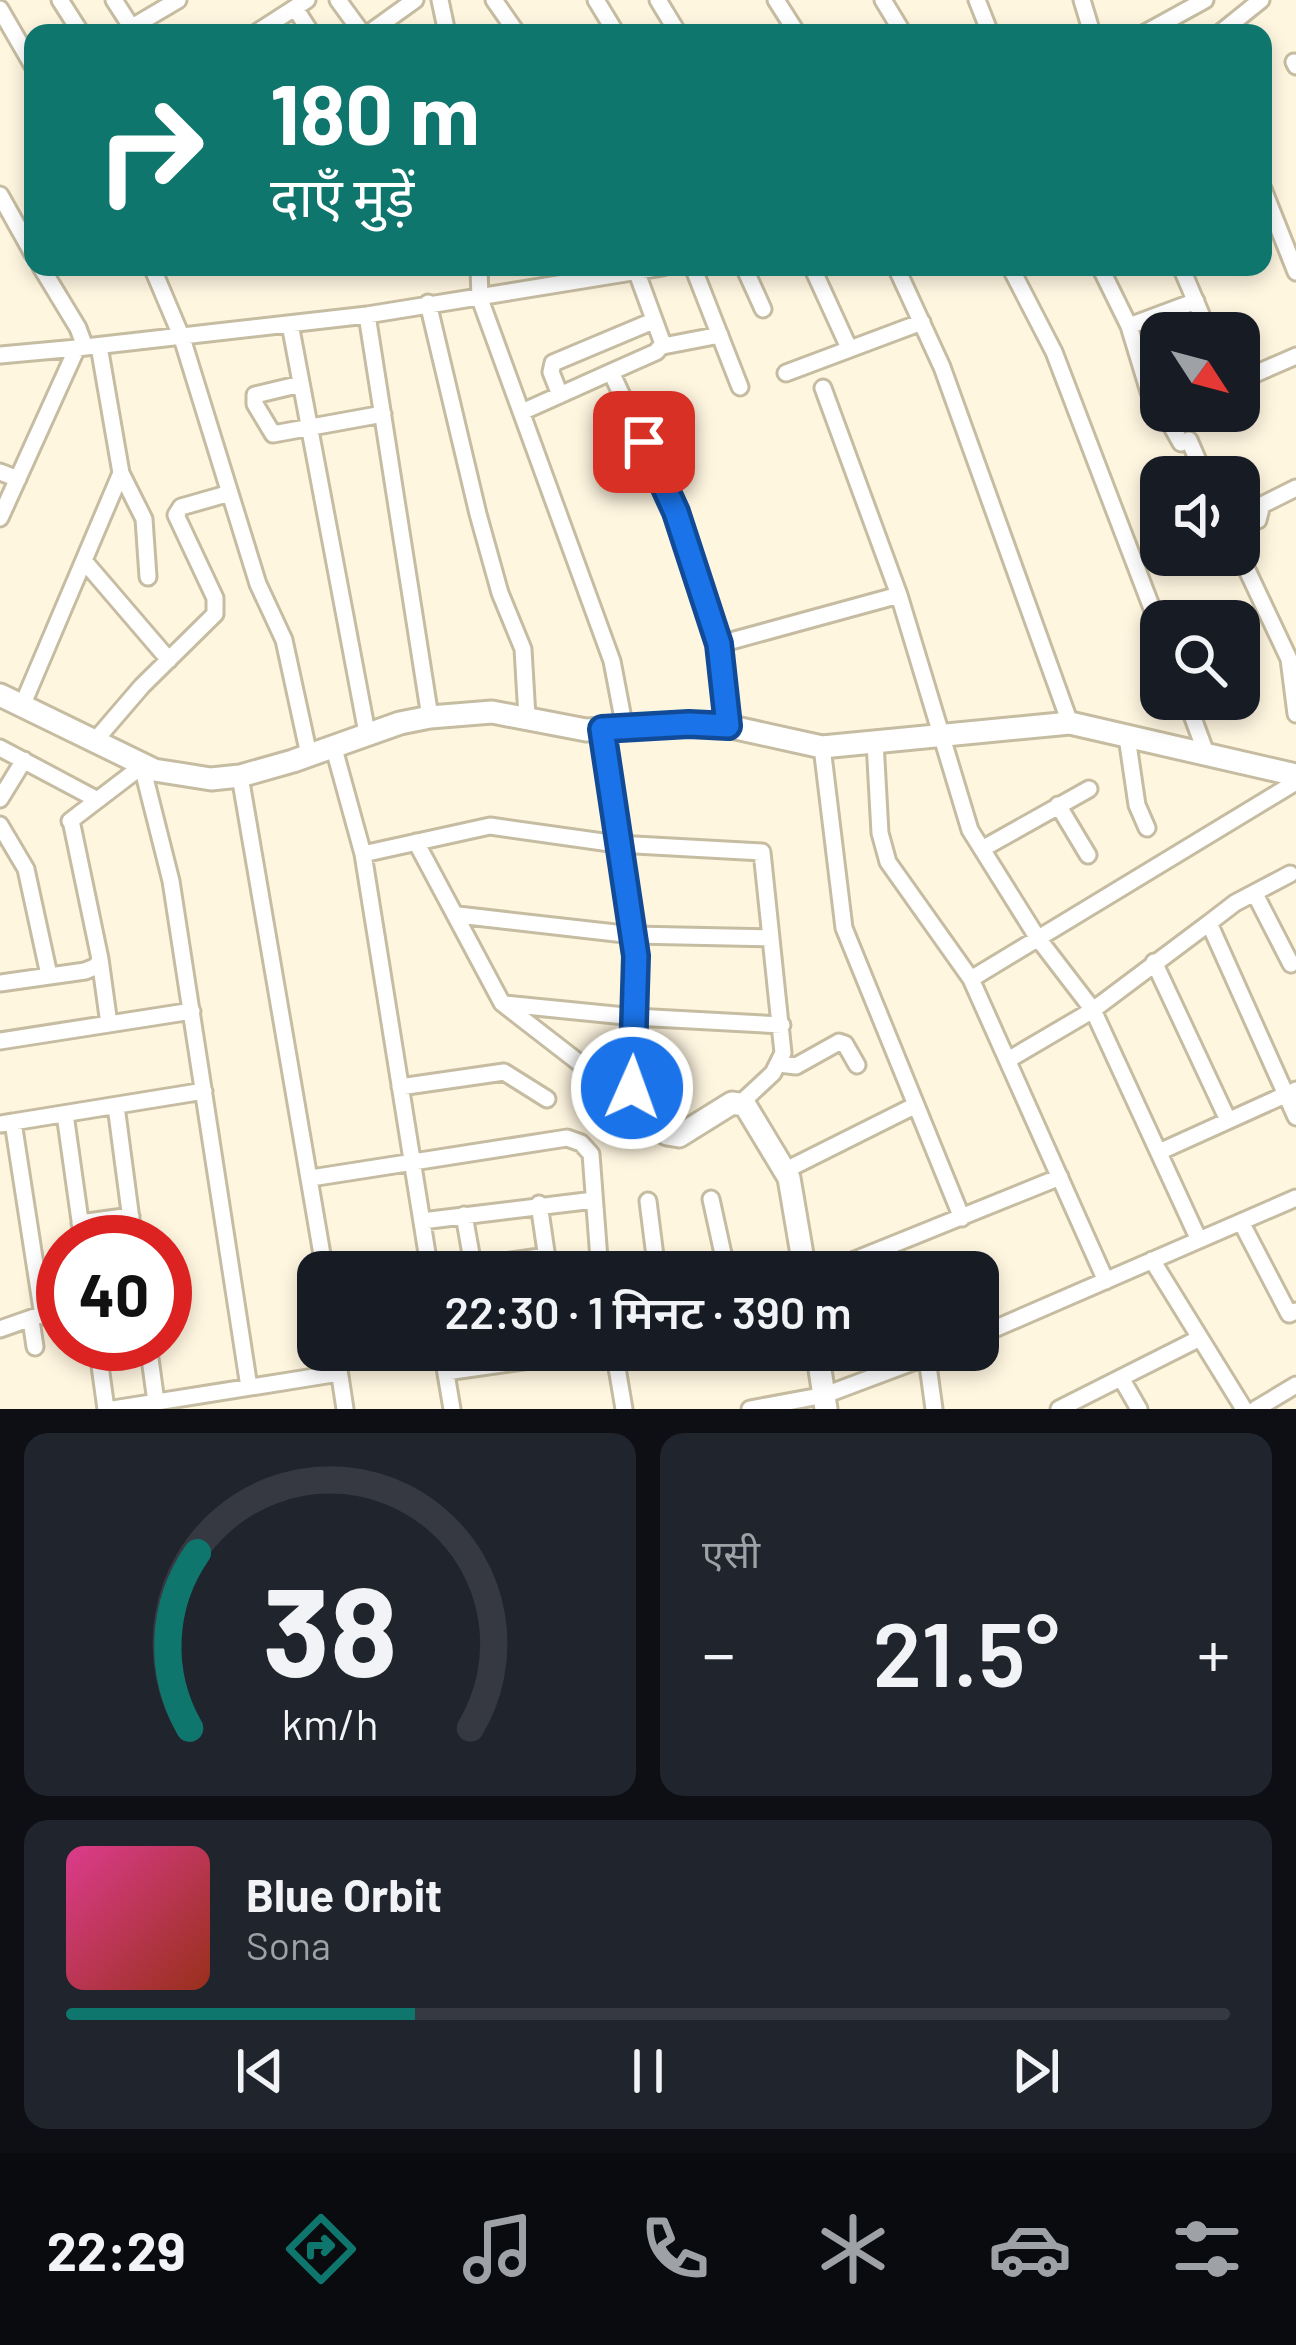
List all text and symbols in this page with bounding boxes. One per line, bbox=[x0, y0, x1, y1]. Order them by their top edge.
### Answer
text: 180 m bbox=[270, 61, 480, 162]
icon: right bbox=[72, 72, 228, 228]
text: दाएँ मुड़ें bbox=[270, 163, 415, 228]
north arrow bbox=[1140, 312, 1260, 432]
map controls bbox=[1140, 312, 1260, 720]
pin bbox=[593, 391, 695, 493]
icon: arrive bbox=[611, 409, 677, 475]
button: sound bbox=[1140, 456, 1260, 576]
button: search bbox=[1140, 600, 1260, 720]
position arrow bbox=[569, 1025, 695, 1151]
speed limit sign: 40 bbox=[36, 1215, 192, 1371]
text: 22:30 · 1 मिनट · 390 m bbox=[444, 1284, 852, 1338]
text: एसी bbox=[702, 1529, 760, 1576]
text: 38 bbox=[263, 1552, 397, 1702]
text: 21.5° bbox=[873, 1597, 1059, 1705]
text: − bbox=[702, 1612, 735, 1691]
text: + bbox=[1197, 1612, 1230, 1691]
text: km/h bbox=[281, 1696, 379, 1748]
text: Blue Orbit bbox=[246, 1867, 442, 1921]
text: Sona bbox=[246, 1921, 331, 1968]
icon: previous bbox=[227, 2038, 293, 2104]
icon: pause bbox=[615, 2038, 681, 2104]
icon: next bbox=[1003, 2038, 1069, 2104]
icon: directions bbox=[279, 2207, 363, 2291]
icon: music bbox=[456, 2207, 540, 2291]
icon: phone bbox=[633, 2207, 717, 2291]
icon: climate bbox=[811, 2207, 895, 2291]
icon: car bbox=[988, 2207, 1072, 2291]
icon: filters bbox=[1165, 2207, 1249, 2291]
text: 22:29 bbox=[47, 2217, 186, 2282]

